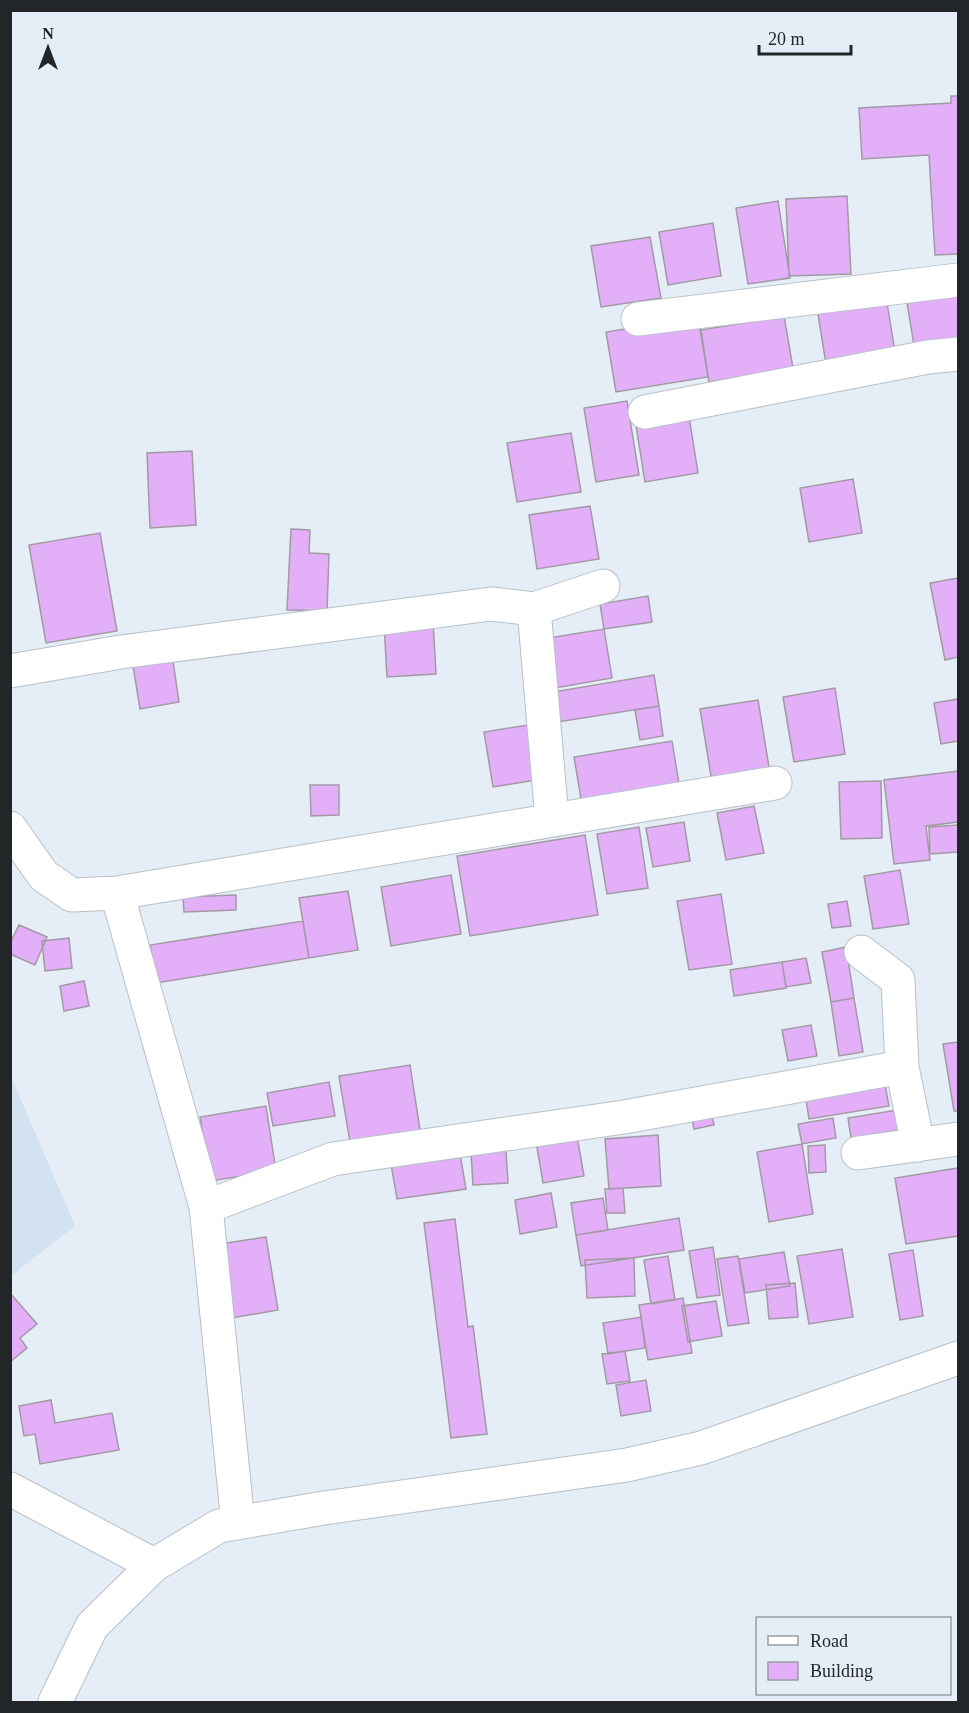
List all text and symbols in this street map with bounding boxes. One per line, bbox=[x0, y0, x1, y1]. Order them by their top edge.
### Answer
north arrow bbox=[18, 18, 78, 78]
scale bar bbox=[759, 18, 850, 56]
text: N bbox=[42, 25, 54, 42]
text: 20 m bbox=[768, 29, 805, 49]
legend bbox=[756, 1617, 951, 1695]
text: Road bbox=[810, 1631, 848, 1651]
text: Building bbox=[810, 1661, 873, 1681]

